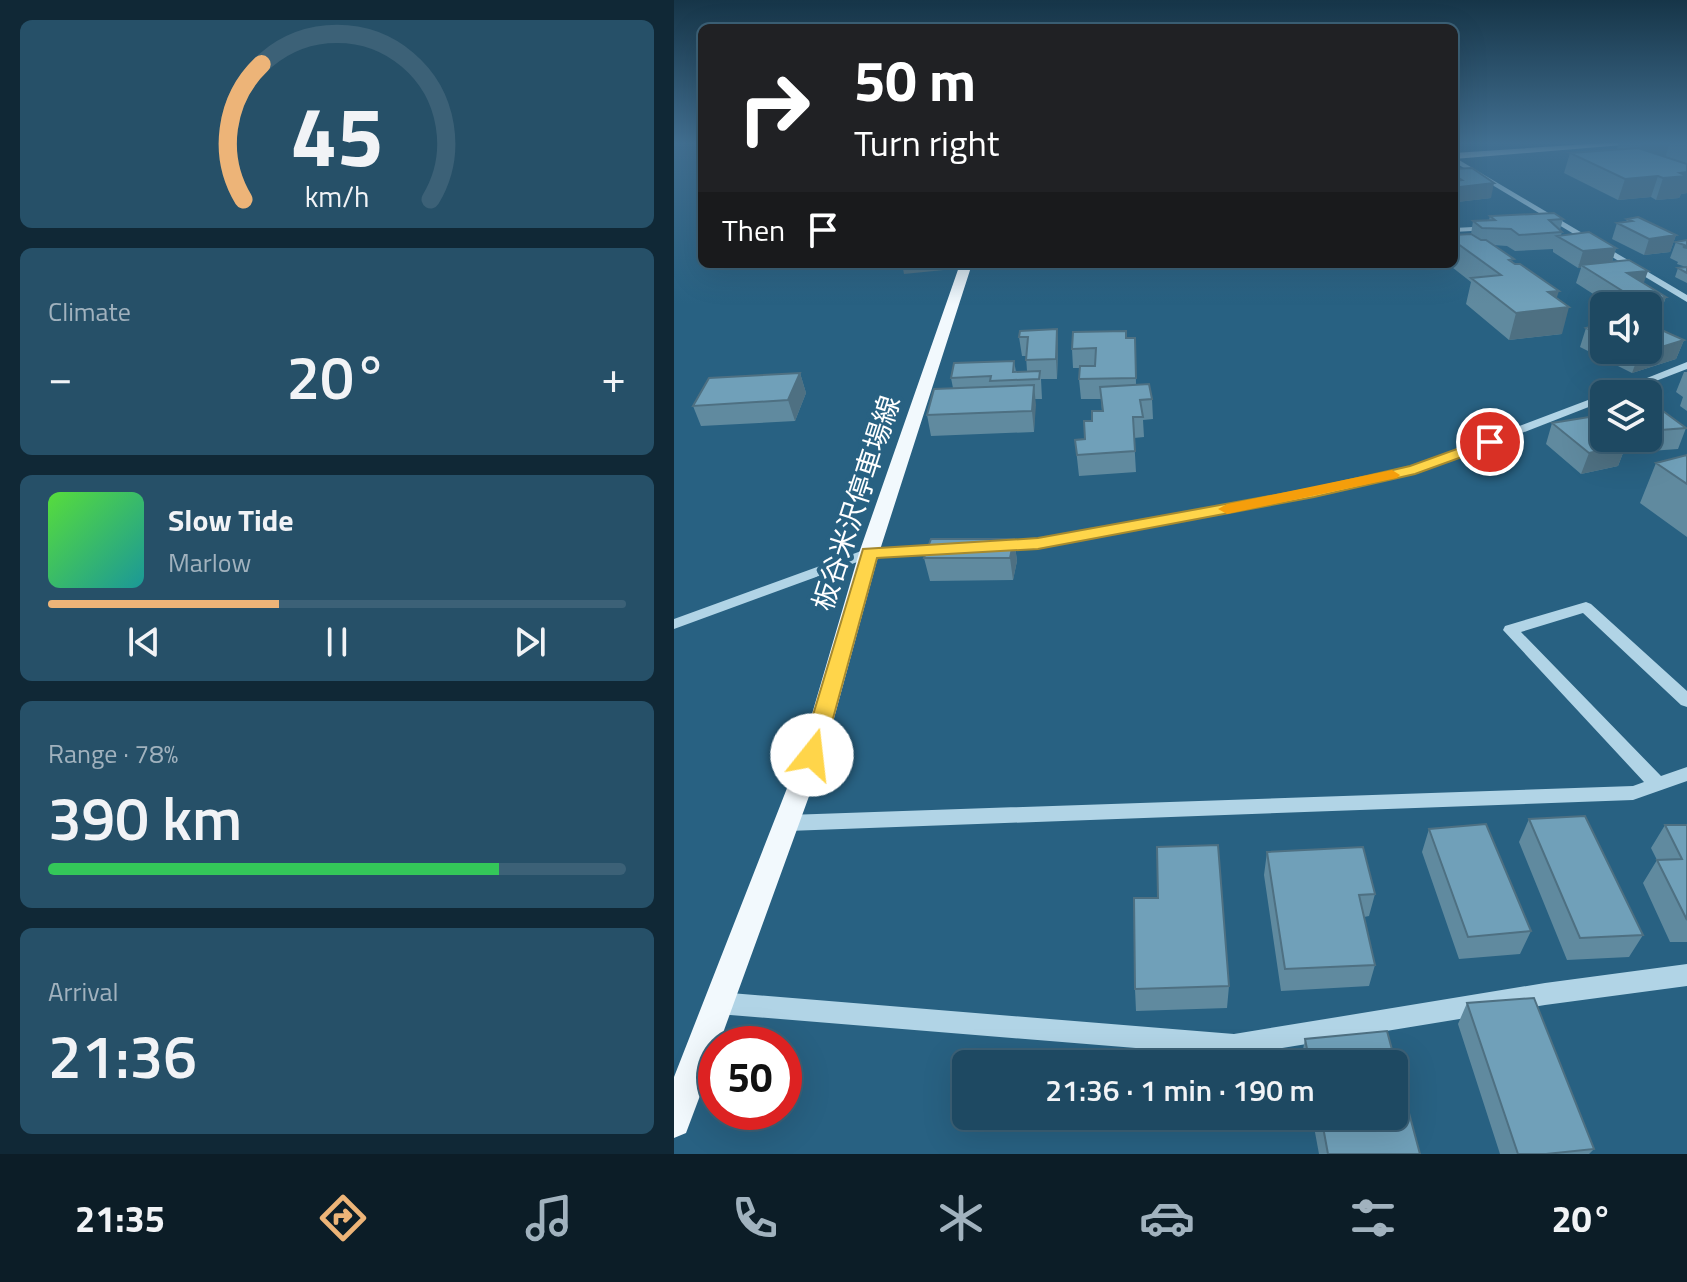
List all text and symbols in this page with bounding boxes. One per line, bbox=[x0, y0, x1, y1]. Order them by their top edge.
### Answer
text: 50 m bbox=[854, 38, 976, 123]
icon: right bbox=[722, 56, 826, 160]
text: 45 bbox=[290, 72, 384, 198]
text: Turn right bbox=[854, 115, 999, 170]
text: km/h bbox=[305, 175, 369, 218]
text: Then bbox=[722, 207, 785, 253]
icon: arrive bbox=[801, 208, 845, 252]
text: Climate bbox=[48, 292, 131, 331]
map controls bbox=[1590, 292, 1662, 452]
button: sound bbox=[1590, 292, 1662, 364]
text: 20° bbox=[287, 331, 387, 422]
text: − bbox=[48, 343, 73, 410]
text: + bbox=[601, 343, 626, 410]
button: layers bbox=[1590, 380, 1662, 452]
street label: 板谷米沢停車場線 bbox=[800, 390, 911, 616]
pin bbox=[1456, 408, 1524, 476]
icon: arrive bbox=[1468, 420, 1512, 464]
text: Slow Tide bbox=[168, 497, 293, 543]
text: Marlow bbox=[168, 543, 251, 582]
icon: previous bbox=[122, 620, 166, 664]
icon: pause bbox=[315, 620, 359, 664]
icon: next bbox=[508, 620, 552, 664]
position arrow bbox=[770, 713, 854, 797]
text: Range · 78% bbox=[48, 734, 178, 773]
text: 390 km bbox=[48, 772, 242, 863]
text: Arrival bbox=[48, 972, 119, 1011]
text: 21:36 bbox=[48, 1010, 197, 1101]
speed limit sign: 50 bbox=[698, 1026, 802, 1130]
text: 21:36 · 1 min · 190 m bbox=[1045, 1067, 1315, 1113]
icon: directions bbox=[315, 1190, 371, 1246]
icon: music bbox=[521, 1190, 577, 1246]
icon: phone bbox=[727, 1190, 783, 1246]
icon: climate bbox=[933, 1190, 989, 1246]
icon: car bbox=[1139, 1190, 1195, 1246]
icon: filters bbox=[1345, 1190, 1401, 1246]
text: 21:35 bbox=[75, 1191, 165, 1246]
text: 20° bbox=[1551, 1191, 1612, 1246]

